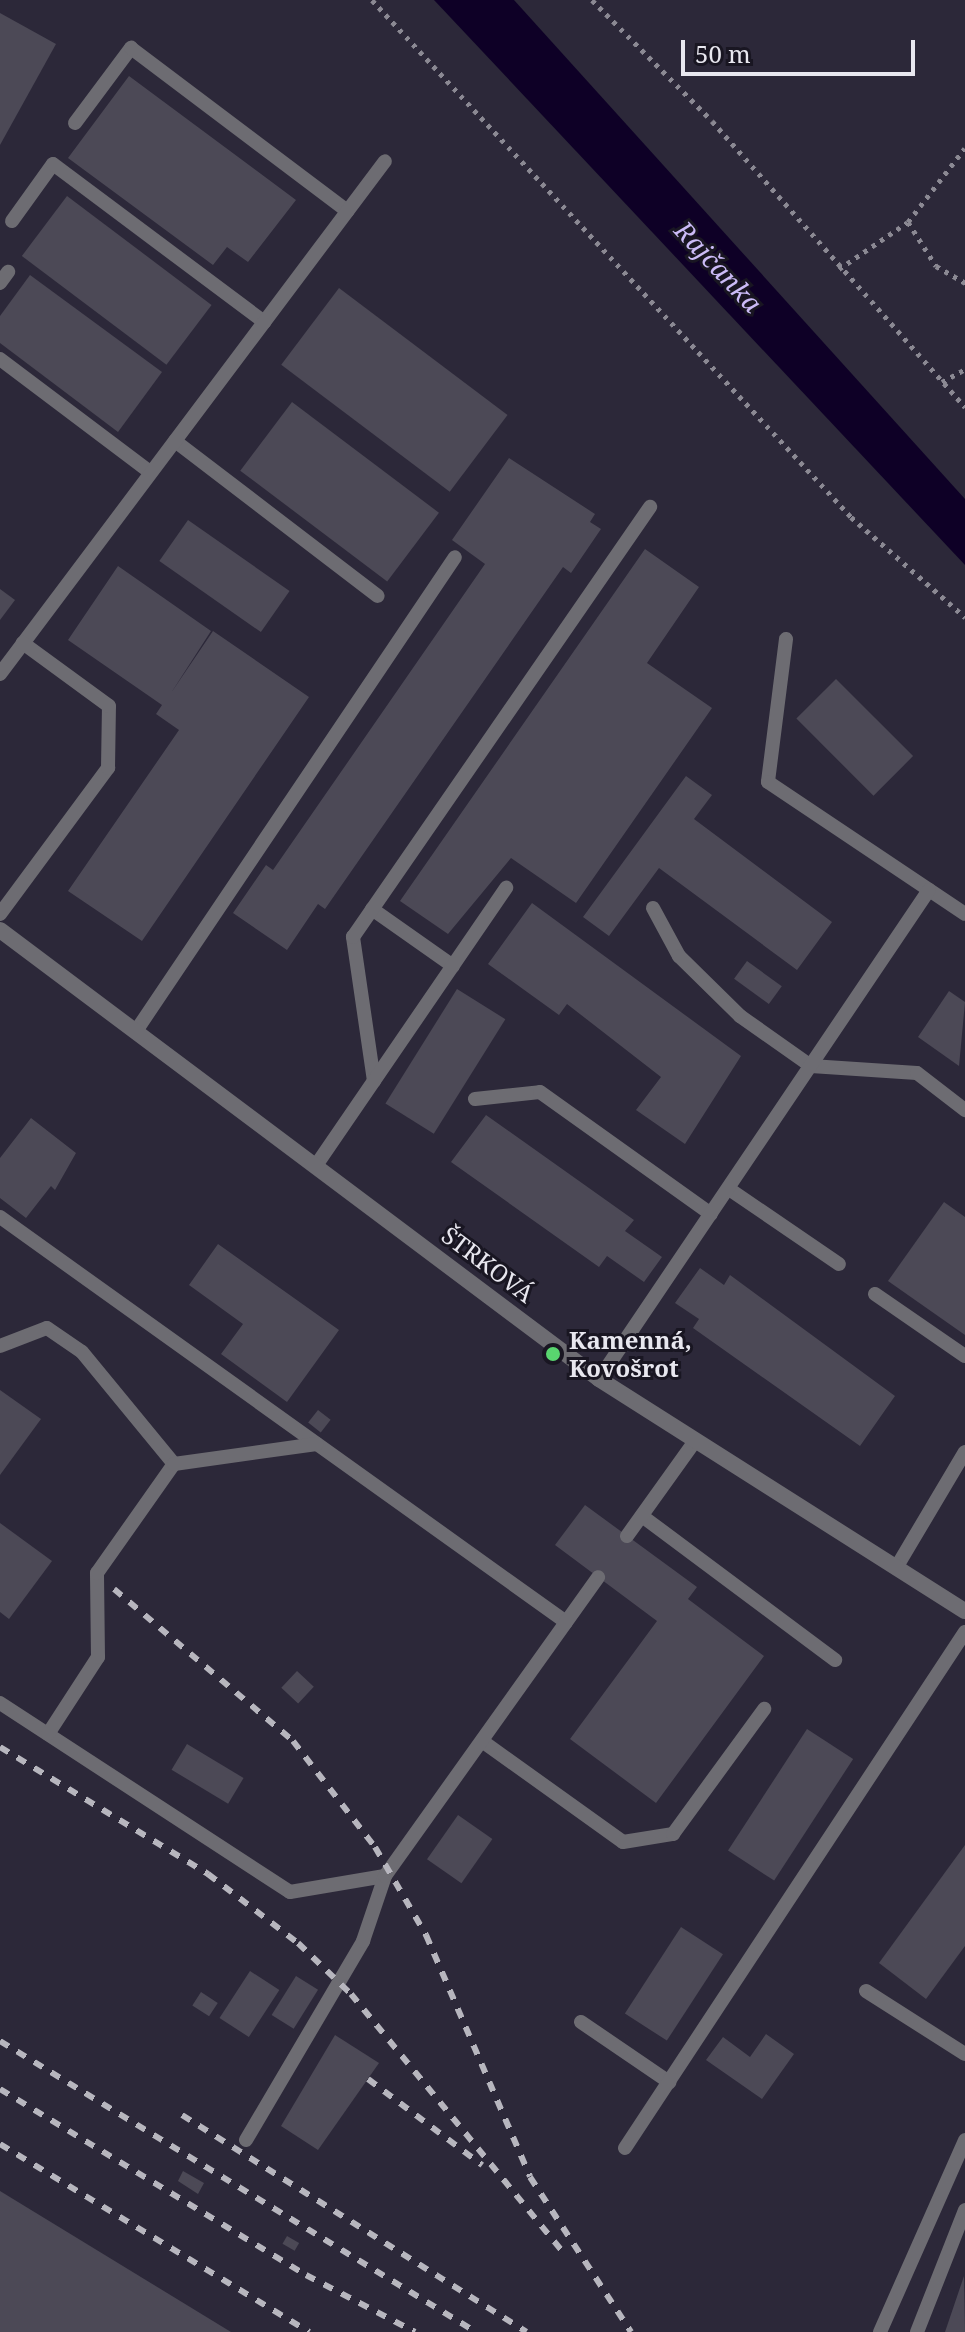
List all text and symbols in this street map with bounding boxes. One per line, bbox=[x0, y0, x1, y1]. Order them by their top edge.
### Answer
scale bar bbox=[685, 24, 919, 74]
text: 50 m bbox=[695, 37, 751, 70]
water label: Rajčanka bbox=[668, 215, 768, 319]
street label: ŠTRKOVÁ bbox=[436, 1220, 540, 1308]
place label: Kamenná, Kovošrot bbox=[569, 1326, 692, 1382]
marker: Kamenná, Kovošrot bbox=[544, 1345, 562, 1363]

